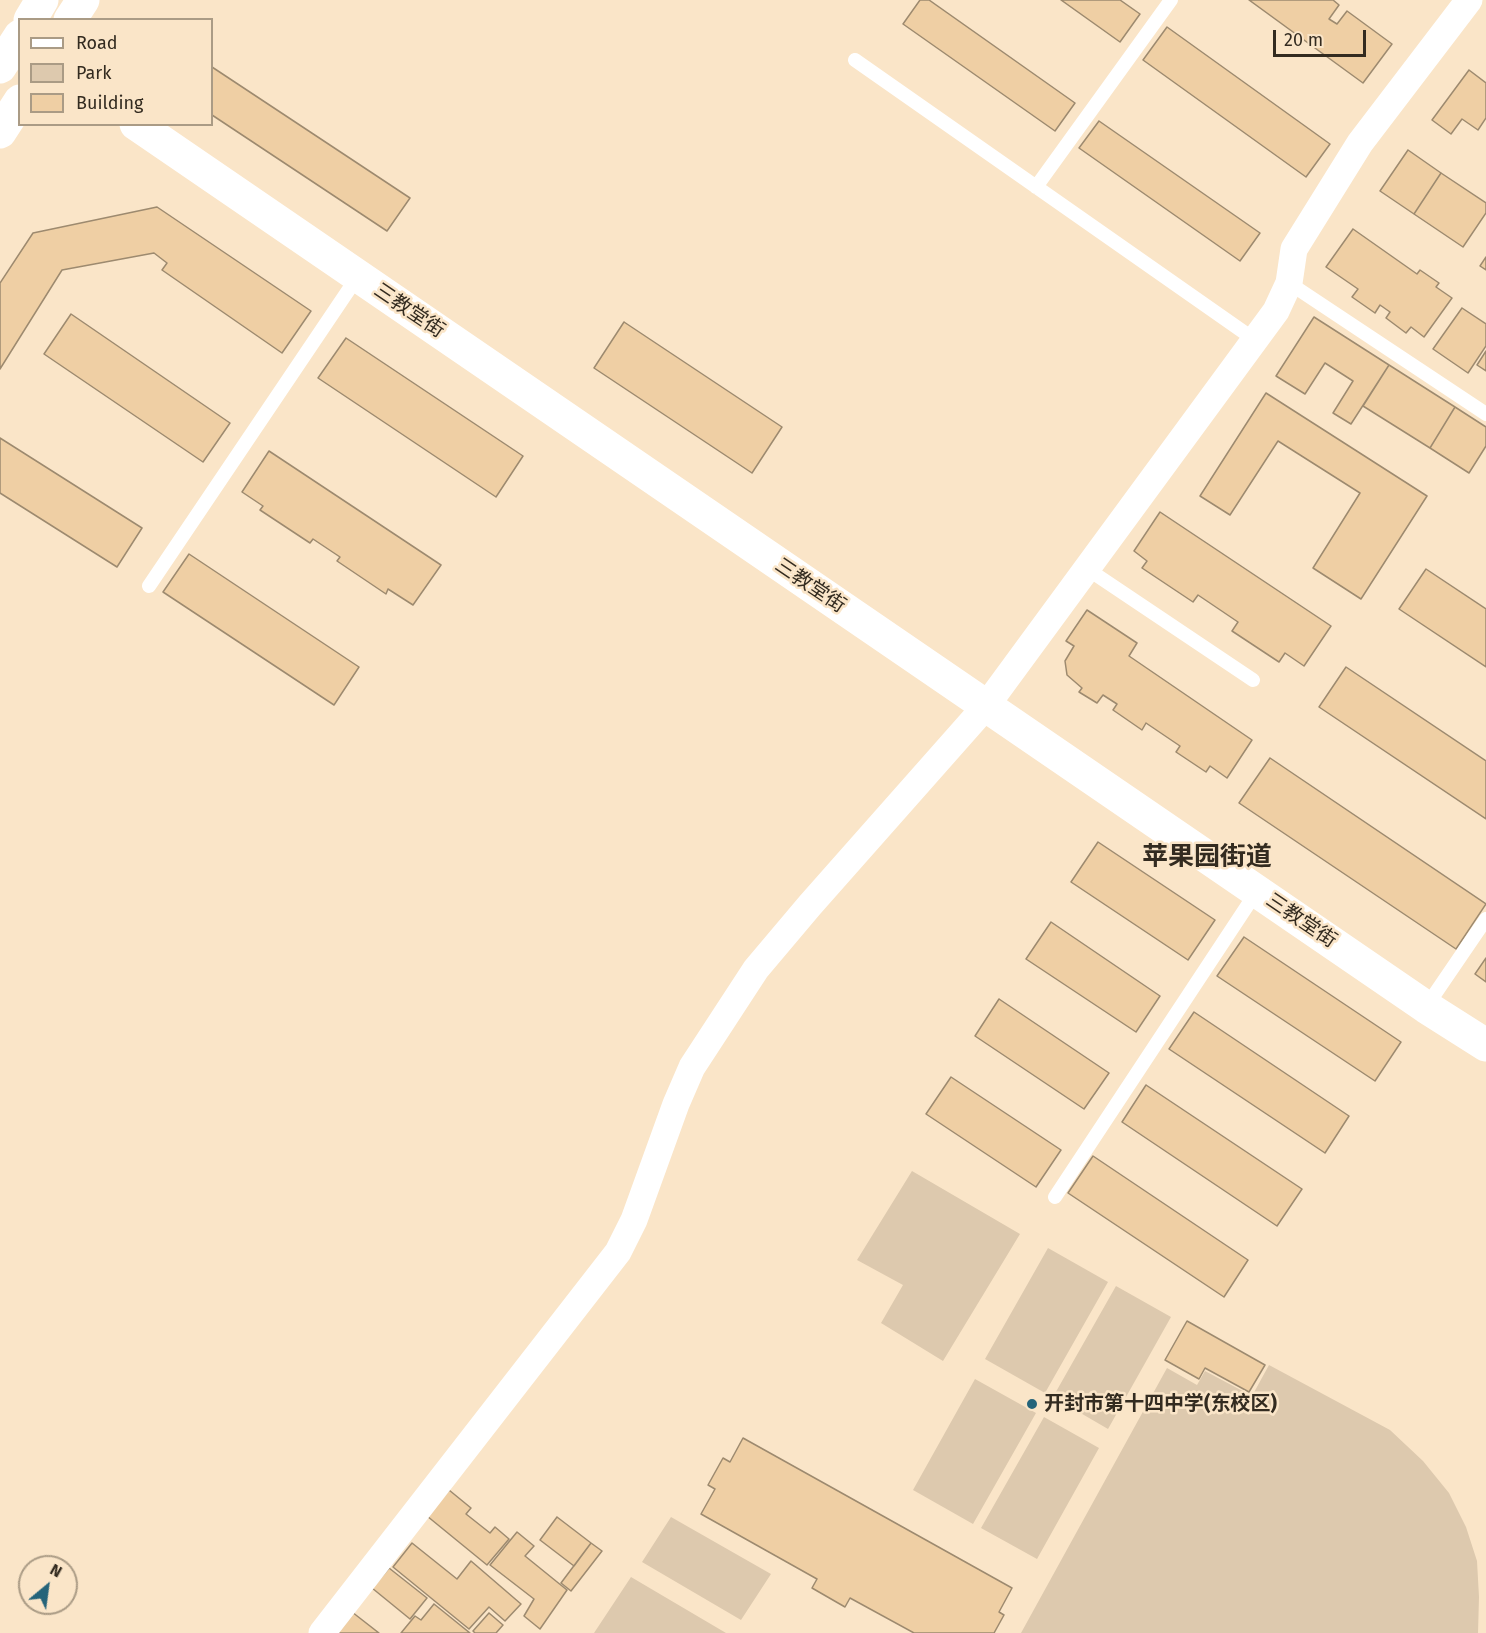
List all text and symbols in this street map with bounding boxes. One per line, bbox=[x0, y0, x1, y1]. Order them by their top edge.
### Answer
legend bbox=[18, 18, 213, 126]
scale bar bbox=[1276, 18, 1369, 56]
text: 20 m bbox=[1284, 29, 1323, 51]
text: Road bbox=[76, 32, 118, 54]
text: Park bbox=[76, 62, 111, 84]
text: Building bbox=[76, 92, 143, 114]
street label: 三教堂街 bbox=[369, 279, 449, 343]
street label: 三教堂街 bbox=[770, 554, 850, 618]
district label: 苹果园街道 bbox=[1142, 842, 1272, 874]
street label: 三教堂街 bbox=[1261, 889, 1341, 953]
place label: 开封市第十四中学(东校区) bbox=[1044, 1392, 1277, 1416]
marker: 开封市第十四中学(东校区) bbox=[1025, 1397, 1039, 1411]
north arrow bbox=[18, 1555, 78, 1615]
text: N bbox=[47, 1560, 65, 1581]

